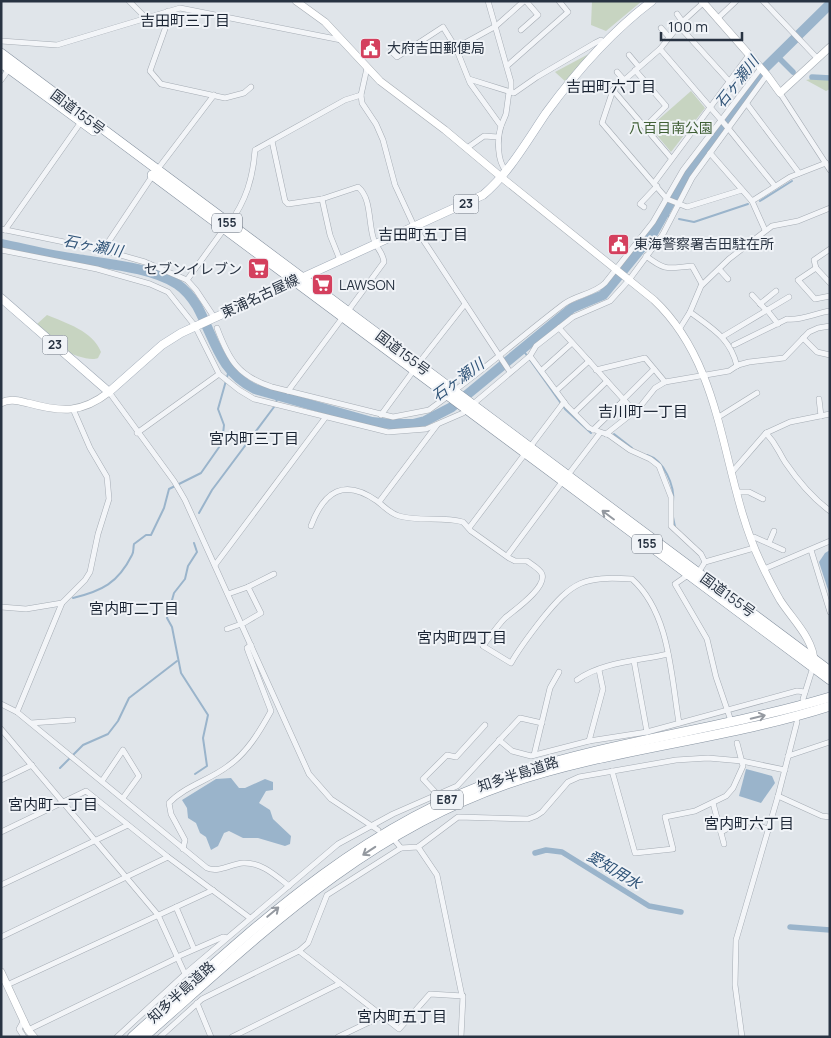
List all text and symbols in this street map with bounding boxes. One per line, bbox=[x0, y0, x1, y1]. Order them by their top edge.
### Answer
district label: 吉田町三丁目 bbox=[140, 10, 230, 31]
scale bar bbox=[661, 10, 742, 42]
text: 100 m bbox=[668, 16, 708, 37]
public building icon: 大府吉田郵便局 bbox=[359, 36, 383, 60]
place label: 大府吉田郵便局 bbox=[387, 38, 485, 57]
water label: 石ヶ瀬川 bbox=[710, 50, 765, 112]
district label: 吉田町六丁目 bbox=[566, 76, 656, 97]
street label: 国道155号 bbox=[47, 85, 109, 138]
park label: 八百目南公園 bbox=[629, 118, 713, 137]
road number: 23 bbox=[454, 194, 478, 213]
road number: 155 bbox=[212, 214, 242, 232]
district label: 吉田町五丁目 bbox=[378, 224, 468, 245]
water label: 石ヶ瀬川 bbox=[62, 229, 127, 262]
public building icon: 東海警察署吉田駐在所 bbox=[606, 232, 630, 256]
place label: 東海警察署吉田駐在所 bbox=[634, 234, 774, 253]
supermarket icon: セブンイレブン bbox=[246, 257, 270, 281]
place label: セブンイレブン bbox=[144, 259, 242, 278]
street label: 東浦名古屋線 bbox=[218, 269, 302, 322]
supermarket icon: LAWSON bbox=[311, 273, 335, 297]
place label: LAWSON bbox=[339, 275, 395, 294]
street label: 国道155号 bbox=[372, 326, 434, 379]
road number: 23 bbox=[42, 336, 68, 354]
water label: 石ヶ瀬川 bbox=[427, 352, 490, 406]
district label: 吉川町一丁目 bbox=[598, 401, 688, 422]
district label: 宮内町三丁目 bbox=[209, 428, 299, 449]
one-way arrow bbox=[602, 510, 615, 521]
road number: 155 bbox=[632, 534, 662, 554]
street label: 国道155号 bbox=[697, 568, 760, 621]
district label: 宮内町二丁目 bbox=[89, 598, 179, 619]
district label: 宮内町四丁目 bbox=[417, 627, 507, 648]
one-way arrow bbox=[750, 712, 766, 721]
street label: 知多半島道路 bbox=[475, 752, 561, 796]
road number: E87 bbox=[431, 790, 463, 810]
district label: 宮内町一丁目 bbox=[8, 794, 98, 815]
district label: 宮内町六丁目 bbox=[704, 813, 794, 834]
water label: 愛知用水 bbox=[583, 845, 647, 895]
one-way arrow bbox=[362, 846, 376, 857]
one-way arrow bbox=[267, 906, 280, 917]
street label: 知多半島道路 bbox=[143, 956, 218, 1027]
district label: 宮内町五丁目 bbox=[357, 1006, 447, 1027]

